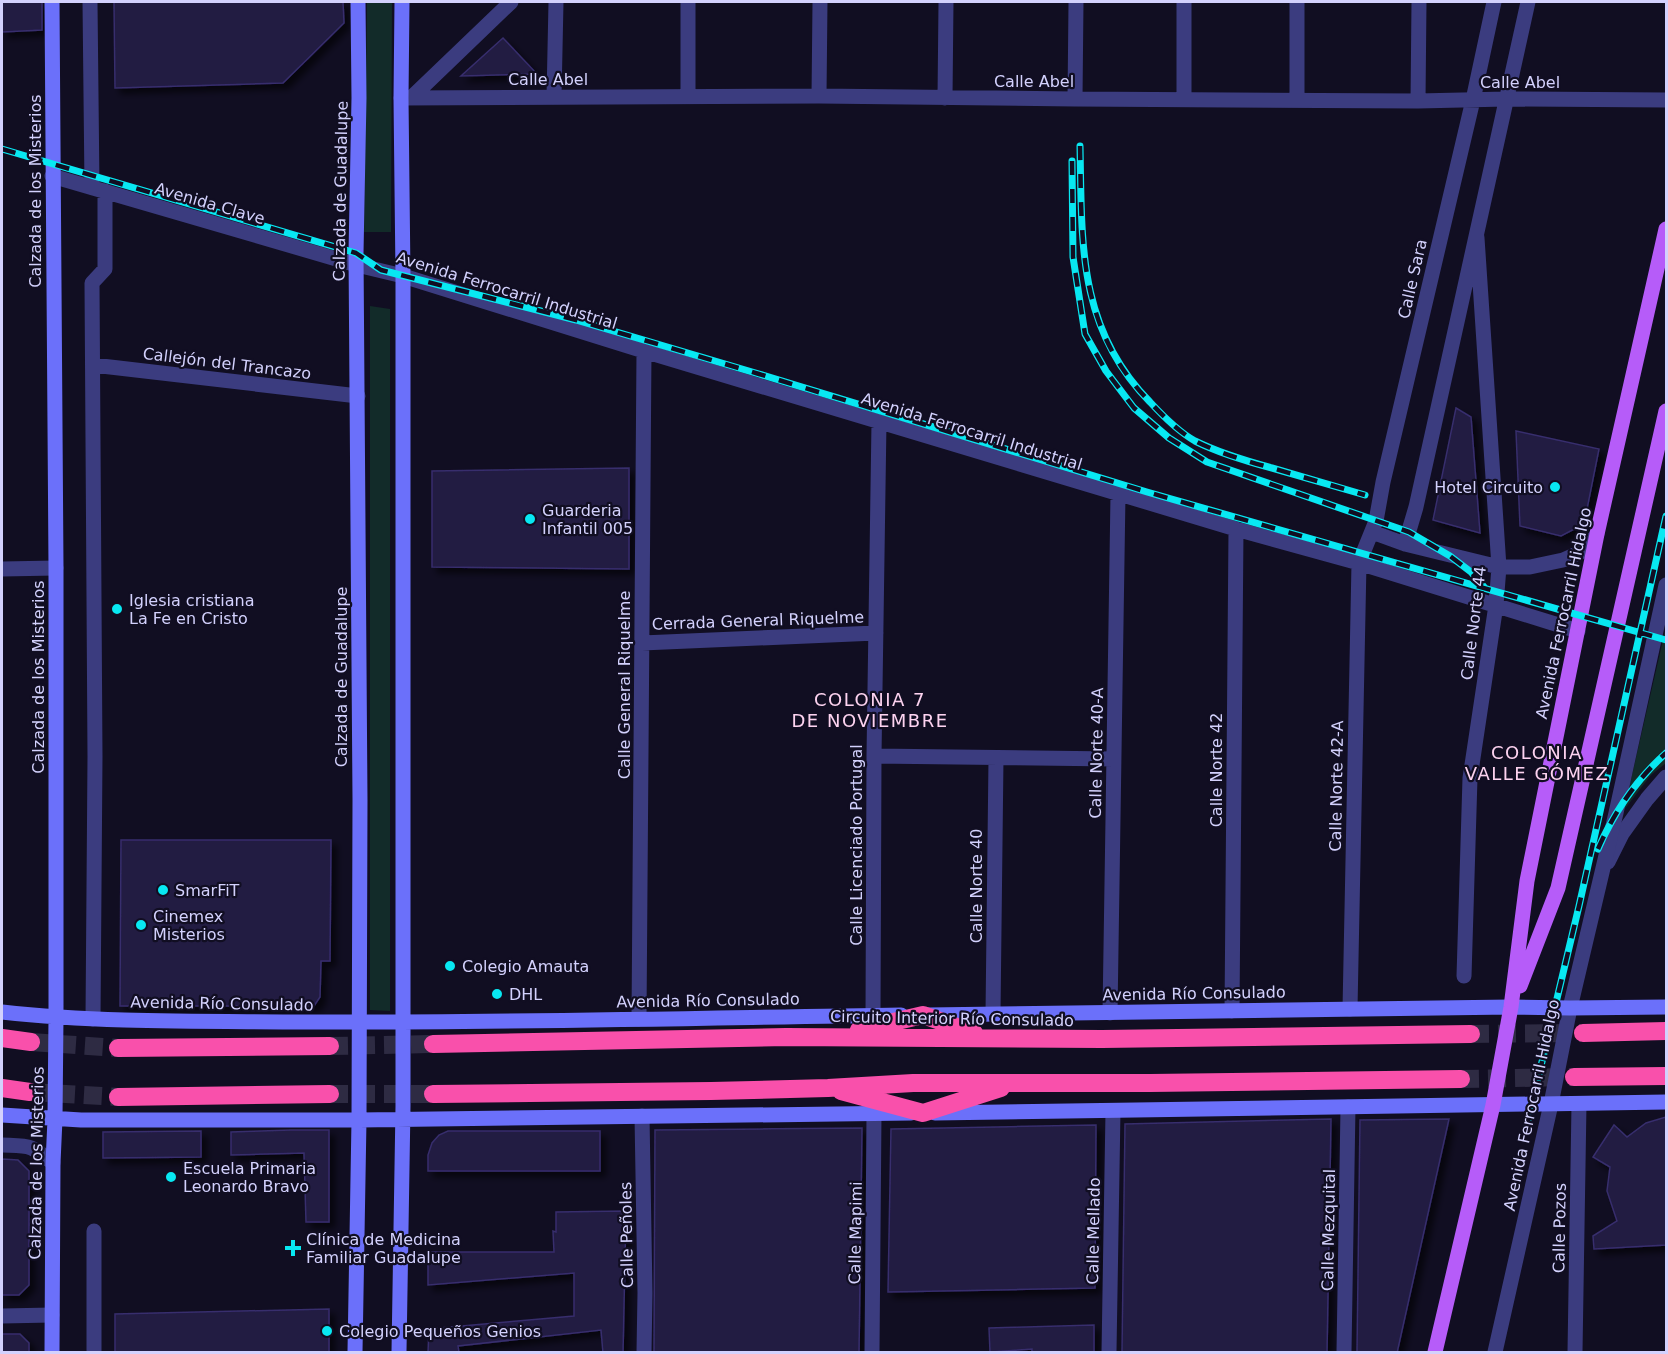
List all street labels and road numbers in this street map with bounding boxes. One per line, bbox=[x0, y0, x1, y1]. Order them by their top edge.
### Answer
street label: Calle Abel bbox=[508, 70, 588, 89]
street label: Calle Abel bbox=[994, 72, 1074, 91]
street label: Calle Abel bbox=[1480, 73, 1560, 92]
street label: Calzada de los Misterios bbox=[26, 94, 45, 288]
street label: Calzada de Guadalupe bbox=[329, 101, 352, 281]
street label: Avenida Clave bbox=[153, 179, 267, 228]
street label: Calle Sara bbox=[1394, 237, 1431, 321]
street label: Avenida Ferrocarril Industrial bbox=[394, 248, 620, 333]
street label: Callejón del Trancazo bbox=[142, 344, 312, 383]
street label: Avenida Ferrocarril Industrial bbox=[859, 389, 1085, 474]
street label: Avenida Ferrocarril Hidalgo bbox=[1532, 506, 1595, 721]
street label: Calle Norte 44 bbox=[1457, 565, 1490, 681]
street label: Calzada de los Misterios bbox=[29, 580, 48, 774]
street label: Calzada de Guadalupe bbox=[332, 587, 351, 767]
street label: Calle General Riquelme bbox=[615, 591, 634, 779]
street label: Cerrada General Riquelme bbox=[652, 607, 865, 634]
street label: Calle Norte 40-A bbox=[1086, 687, 1107, 819]
street label: Calle Norte 42 bbox=[1207, 713, 1226, 827]
street label: Calle Norte 42-A bbox=[1326, 720, 1347, 852]
street label: Calle Licenciado Portugal bbox=[847, 744, 866, 946]
street label: Calle Norte 40 bbox=[967, 829, 986, 943]
street label: Avenida Río Consulado bbox=[1102, 982, 1286, 1005]
street label: Avenida Río Consulado bbox=[616, 989, 800, 1012]
street label: Avenida Río Consulado bbox=[130, 992, 314, 1015]
street label: Avenida Ferrocarril Hidalgo bbox=[1500, 998, 1563, 1213]
street label: Circuito Interior Río Consulado bbox=[830, 1007, 1074, 1030]
street label: Calzada de los Misterios bbox=[25, 1066, 48, 1260]
street label: Calle Mezquital bbox=[1318, 1169, 1339, 1291]
street label: Calle Mellado bbox=[1083, 1177, 1104, 1285]
street label: Calle Mapimi bbox=[845, 1181, 866, 1285]
street label: Calle Peñoles bbox=[616, 1182, 637, 1288]
street label: Calle Pozos bbox=[1549, 1183, 1570, 1273]

